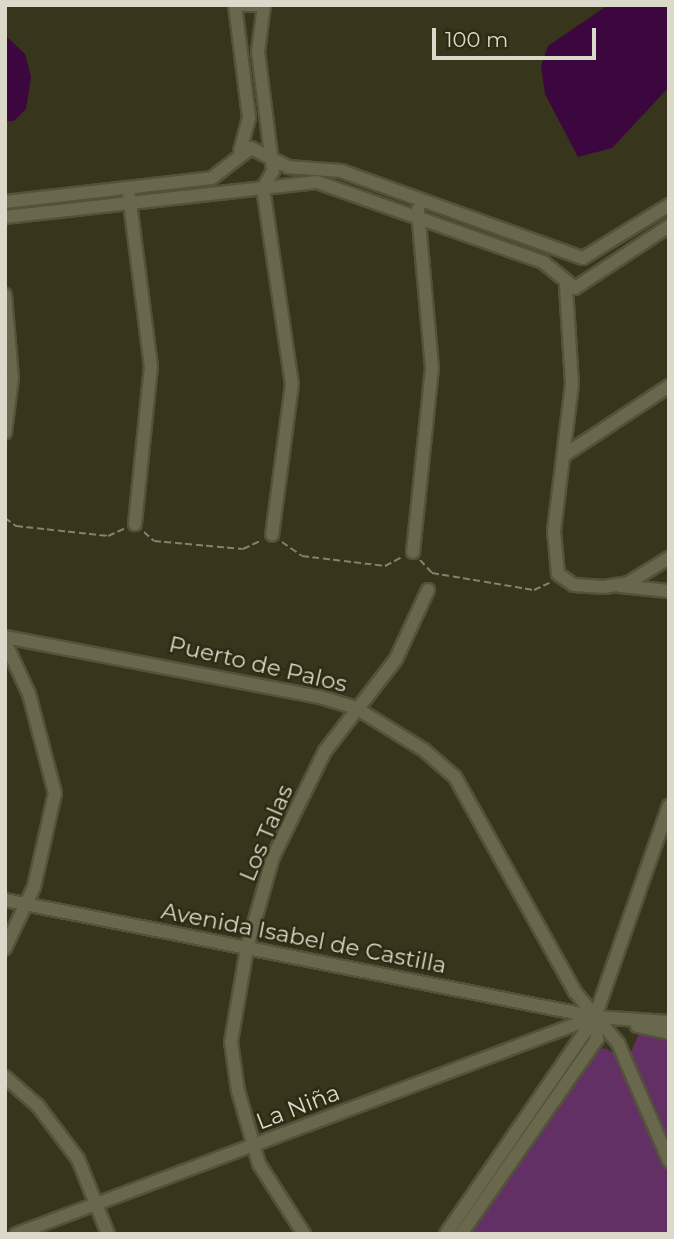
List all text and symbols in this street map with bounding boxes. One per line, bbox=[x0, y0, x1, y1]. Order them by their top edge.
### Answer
scale bar bbox=[436, 14, 600, 58]
text: 100 m bbox=[445, 27, 508, 52]
street label: Puerto de Palos bbox=[166, 630, 350, 698]
street label: Los Talas bbox=[233, 781, 299, 885]
street label: Avenida Isabel de Castilla bbox=[159, 897, 449, 979]
street label: La Niña bbox=[252, 1079, 344, 1135]

